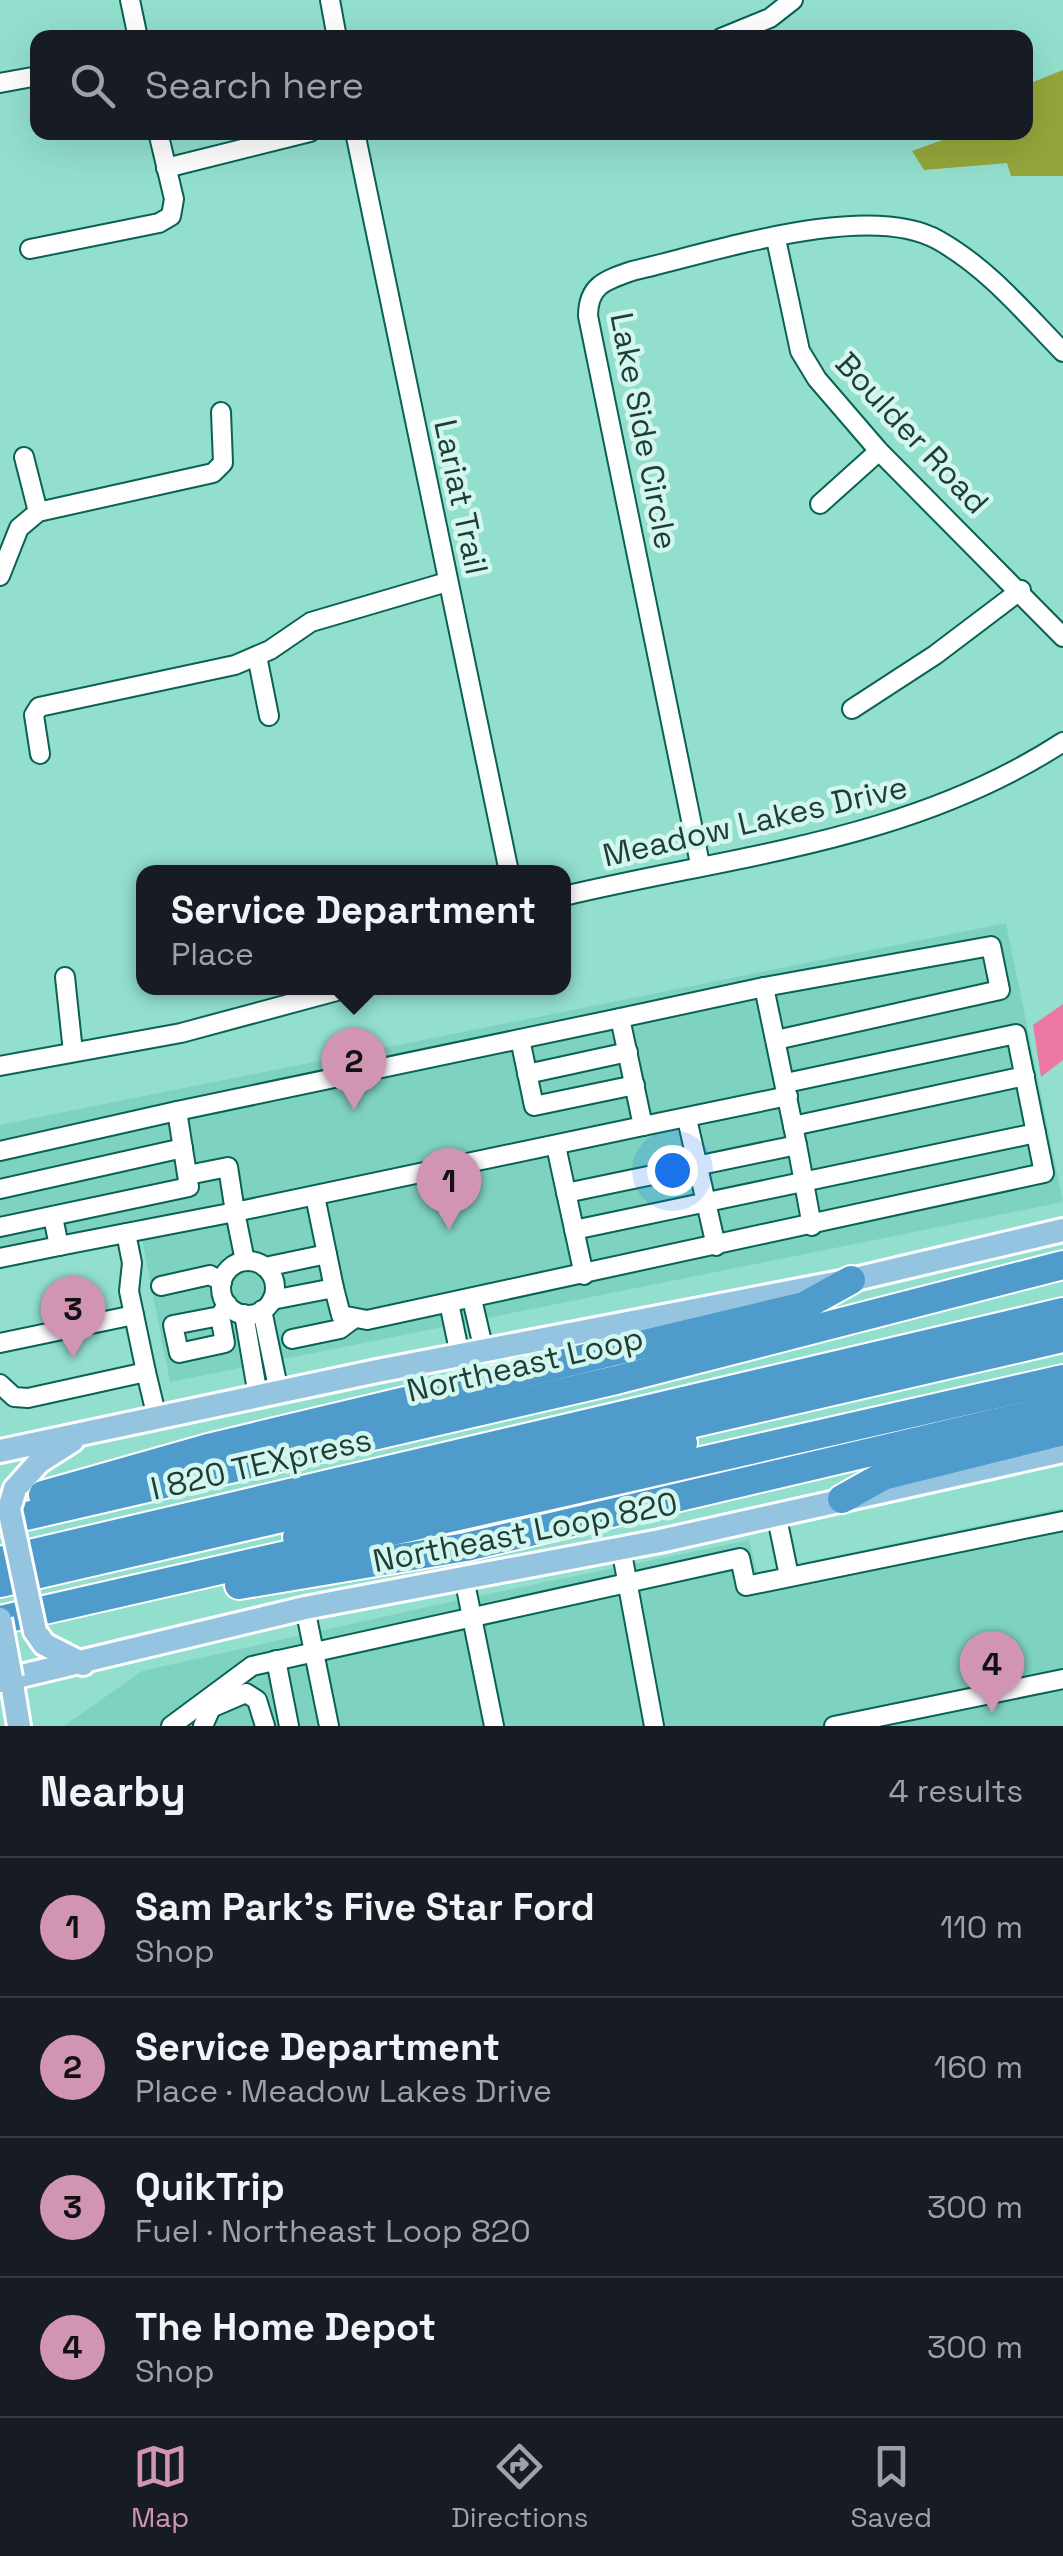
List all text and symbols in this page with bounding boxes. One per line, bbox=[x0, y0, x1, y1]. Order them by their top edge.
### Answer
search box bbox=[30, 30, 1033, 140]
icon: search bbox=[65, 58, 120, 113]
text: Search here bbox=[145, 61, 364, 109]
street label: Lake Side Circle bbox=[601, 309, 687, 553]
street label: Boulder Road bbox=[827, 344, 997, 522]
street label: Lariat Trail bbox=[425, 416, 497, 578]
street label: Meadow Lakes Drive bbox=[599, 766, 911, 876]
popup bbox=[136, 865, 571, 995]
text: Service Department bbox=[171, 886, 536, 934]
text: Place bbox=[171, 934, 254, 974]
pin: 2 bbox=[322, 1028, 386, 1110]
your location bbox=[647, 1145, 698, 1196]
pin: 1 bbox=[416, 1148, 482, 1230]
pin: 3 bbox=[40, 1276, 106, 1358]
street label: Northeast Loop bbox=[403, 1317, 647, 1411]
street label: I 820 TEXpress bbox=[147, 1419, 375, 1509]
street label: Northeast Loop 820 bbox=[369, 1483, 681, 1581]
pin: 4 bbox=[960, 1630, 1024, 1713]
text: Nearby bbox=[40, 1765, 186, 1818]
text: 4 results bbox=[888, 1771, 1023, 1811]
text: Sam Park's Five Star Ford bbox=[135, 1883, 595, 1931]
text: 1 bbox=[65, 1907, 80, 1947]
text: 110 m bbox=[940, 1907, 1023, 1947]
text: Shop bbox=[135, 1931, 215, 1971]
text: Service Department bbox=[135, 2023, 500, 2071]
text: 2 bbox=[63, 2047, 82, 2087]
text: 160 m bbox=[934, 2047, 1023, 2087]
text: Place · Meadow Lakes Drive bbox=[135, 2071, 552, 2111]
text: QuikTrip bbox=[135, 2163, 285, 2211]
text: 3 bbox=[63, 2187, 82, 2227]
text: 300 m bbox=[927, 2187, 1023, 2227]
text: Fuel · Northeast Loop 820 bbox=[135, 2211, 531, 2251]
text: The Home Depot bbox=[135, 2303, 436, 2351]
text: 4 bbox=[62, 2327, 83, 2367]
text: 300 m bbox=[927, 2327, 1023, 2367]
text: Shop bbox=[135, 2351, 215, 2391]
tab: Map bbox=[131, 2439, 189, 2535]
tab: Directions bbox=[451, 2439, 588, 2535]
tab: Saved bbox=[850, 2439, 932, 2535]

